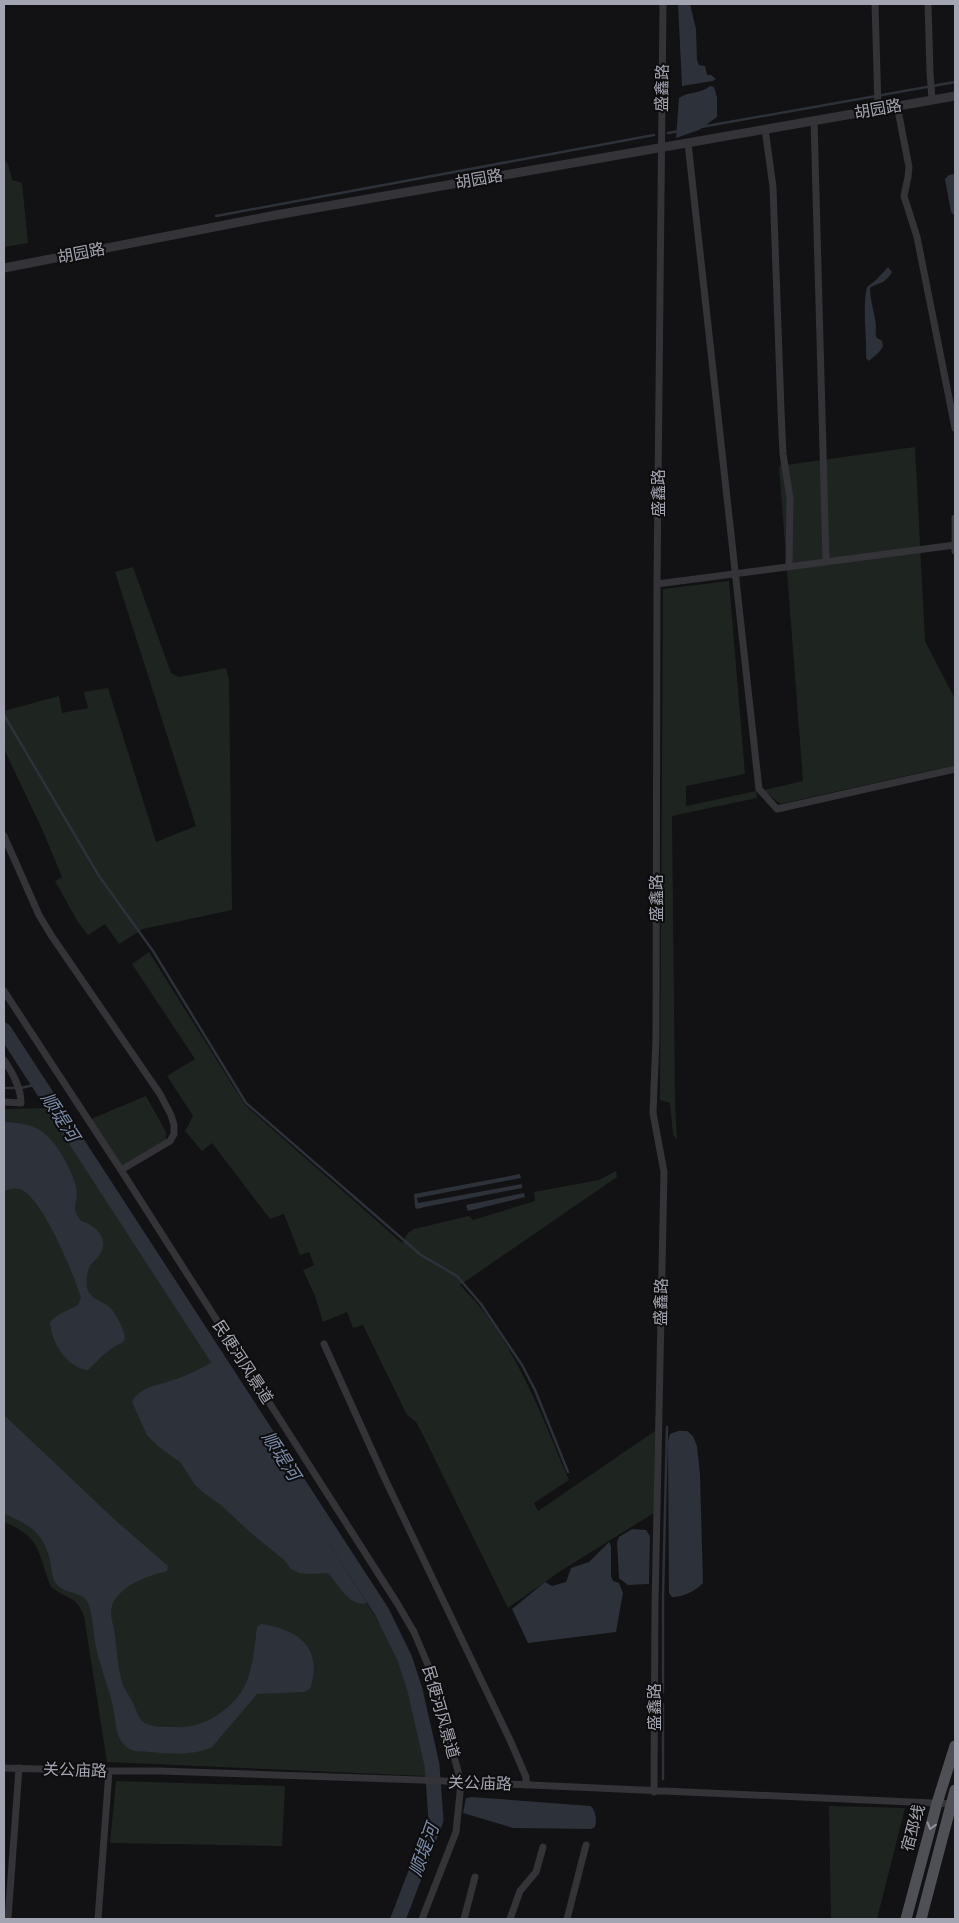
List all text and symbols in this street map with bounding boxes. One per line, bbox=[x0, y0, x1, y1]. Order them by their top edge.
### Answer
street label: 盛鑫路 bbox=[652, 64, 672, 112]
street label: 胡园路 bbox=[853, 95, 903, 123]
street label: 胡园路 bbox=[454, 165, 504, 193]
street label: 胡园路 bbox=[56, 239, 106, 267]
street label: 盛鑫路 bbox=[649, 469, 668, 517]
street label: 盛鑫路 bbox=[647, 874, 666, 922]
water label: 顺堤河 bbox=[36, 1088, 86, 1148]
street label: 盛鑫路 bbox=[651, 1278, 671, 1326]
street label: 民便河风景道 bbox=[209, 1317, 277, 1407]
water label: 顺堤河 bbox=[257, 1427, 307, 1487]
street label: 民便河风景道 bbox=[419, 1663, 463, 1761]
street label: 盛鑫路 bbox=[645, 1683, 664, 1731]
street label: 关公庙路 bbox=[43, 1759, 107, 1781]
street label: 关公庙路 bbox=[448, 1772, 512, 1794]
street label: 宿邳线 bbox=[898, 1802, 928, 1854]
water label: 顺堤河 bbox=[404, 1818, 445, 1879]
one-way arrow bbox=[926, 1822, 936, 1830]

